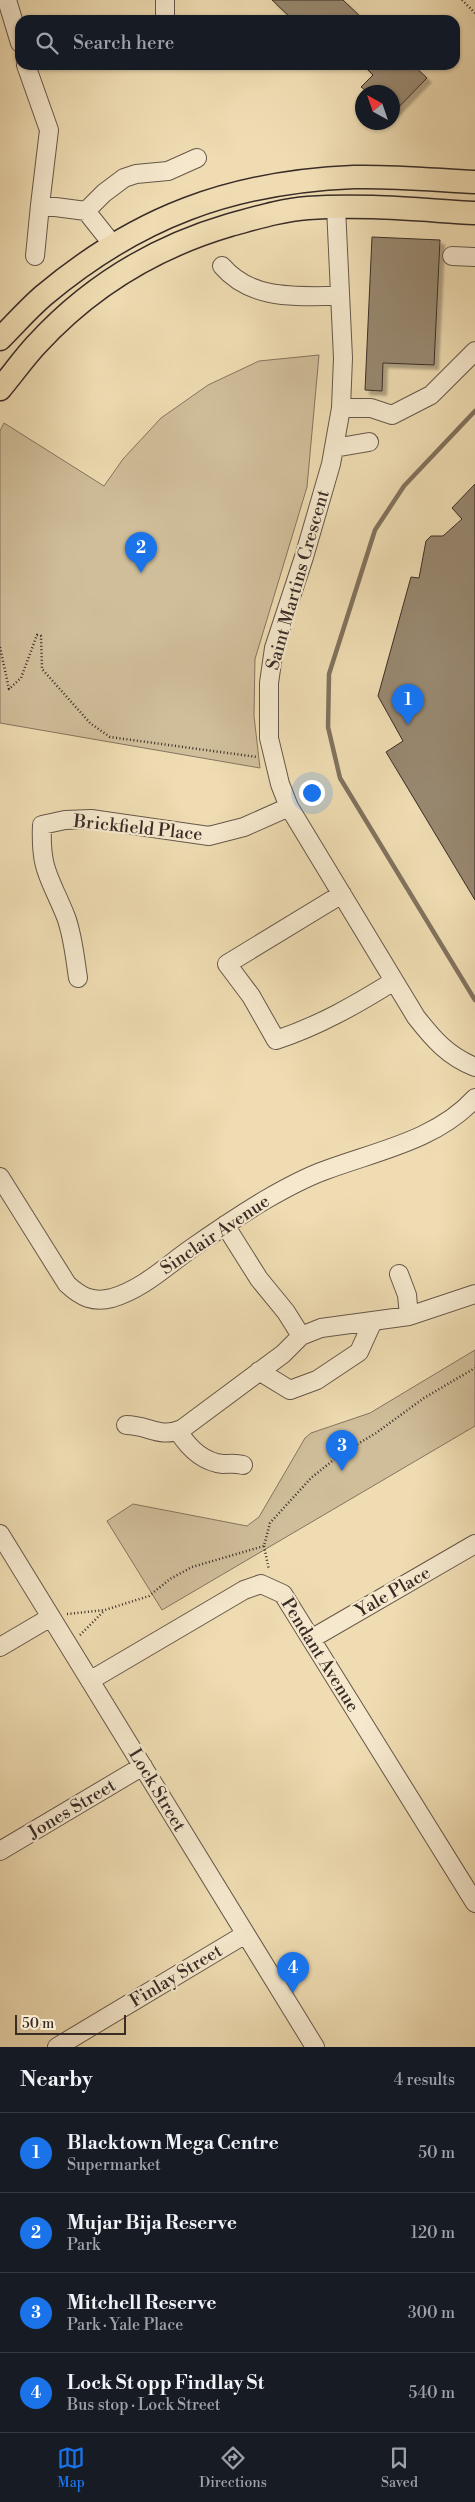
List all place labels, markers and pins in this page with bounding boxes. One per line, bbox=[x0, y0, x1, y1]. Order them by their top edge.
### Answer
pin: 2 bbox=[125, 532, 157, 573]
pin: 1 bbox=[392, 684, 424, 725]
pin: 3 bbox=[326, 1430, 358, 1471]
pin: 4 bbox=[277, 1952, 309, 1993]

